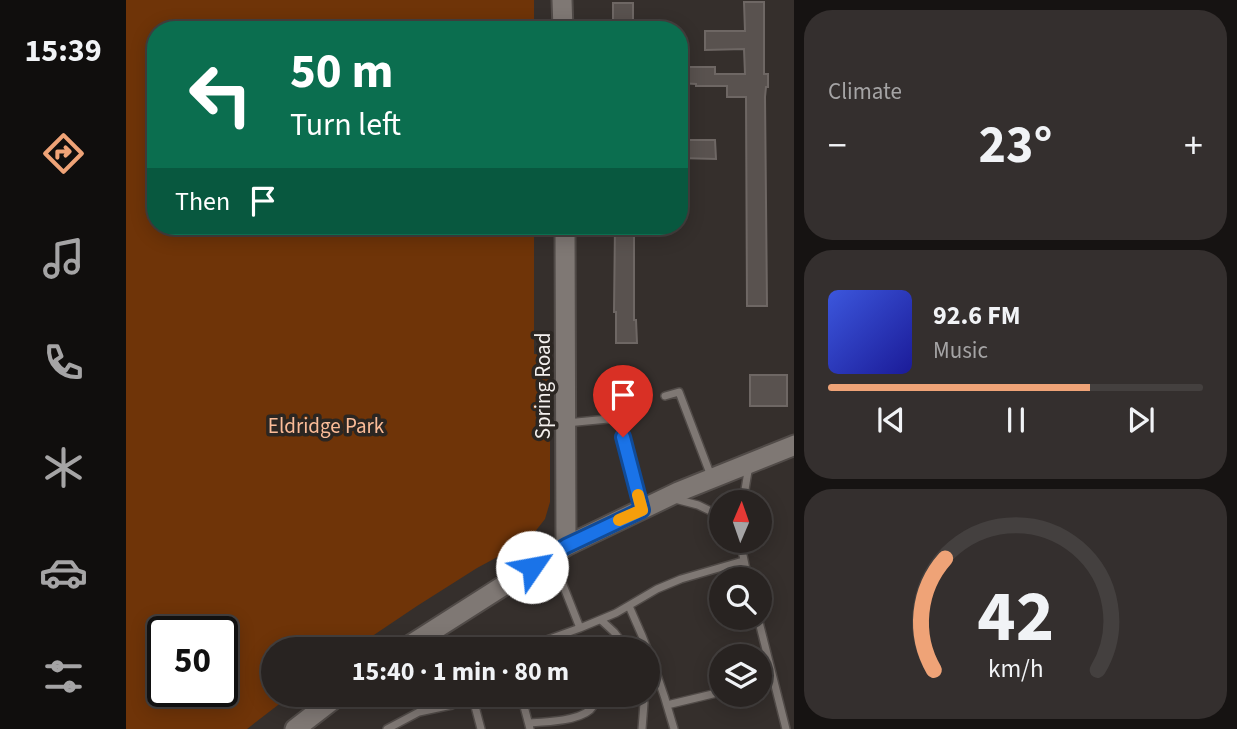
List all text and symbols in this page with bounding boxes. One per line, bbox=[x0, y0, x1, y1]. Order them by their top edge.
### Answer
text: 15:39 bbox=[24, 28, 102, 74]
text: 50 m bbox=[290, 37, 394, 107]
icon: left bbox=[175, 49, 266, 140]
text: Climate bbox=[828, 75, 902, 108]
text: Turn left bbox=[290, 102, 401, 148]
text: 23° bbox=[979, 109, 1052, 183]
text: − bbox=[828, 119, 847, 173]
text: + bbox=[1184, 119, 1203, 173]
icon: directions bbox=[39, 129, 88, 178]
icon: arrive bbox=[244, 182, 282, 220]
text: Then bbox=[175, 183, 230, 220]
icon: music bbox=[39, 234, 88, 283]
text: 92.6 FM bbox=[933, 297, 1021, 334]
street label: Spring Road bbox=[528, 333, 558, 439]
text: Music bbox=[933, 334, 988, 367]
icon: phone bbox=[39, 338, 88, 387]
pin bbox=[593, 365, 653, 437]
icon: arrive bbox=[604, 376, 642, 414]
icon: previous bbox=[872, 401, 910, 439]
icon: pause bbox=[997, 401, 1035, 439]
icon: next bbox=[1122, 401, 1160, 439]
park label: Eldridge Park bbox=[268, 411, 385, 441]
icon: climate bbox=[39, 443, 88, 492]
north arrow bbox=[709, 490, 772, 553]
map controls bbox=[709, 490, 772, 707]
position arrow bbox=[495, 530, 569, 604]
icon: car bbox=[39, 548, 88, 597]
text: 42 bbox=[977, 566, 1054, 670]
button: search bbox=[709, 567, 772, 630]
speed limit sign: 50 bbox=[147, 616, 238, 707]
button: layers bbox=[709, 644, 772, 707]
text: km/h bbox=[988, 651, 1043, 687]
icon: filters bbox=[39, 652, 88, 701]
text: 15:40 · 1 min · 80 m bbox=[352, 653, 569, 690]

